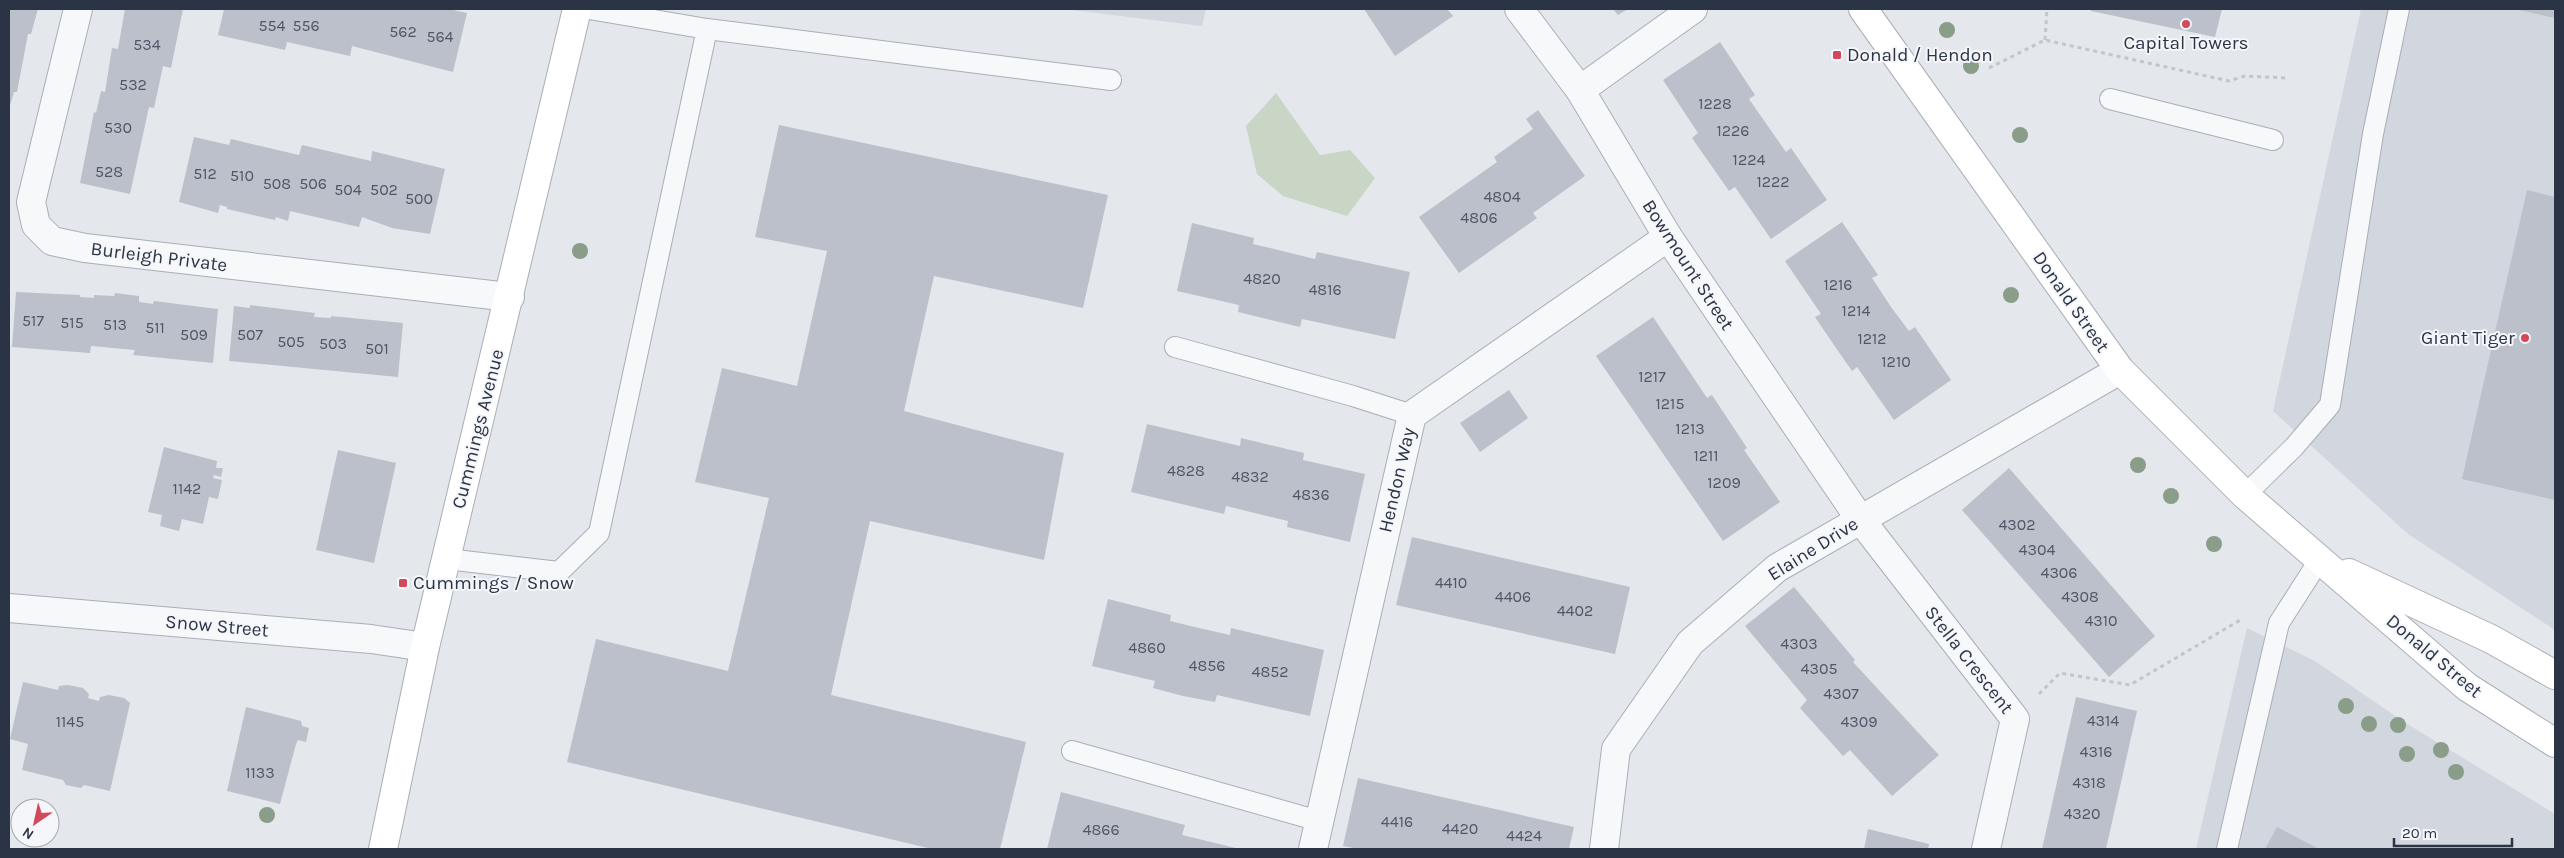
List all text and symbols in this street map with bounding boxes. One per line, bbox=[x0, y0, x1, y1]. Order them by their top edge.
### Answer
house number: 554 bbox=[259, 16, 286, 35]
house number: 556 bbox=[292, 16, 320, 35]
marker: Capital Towers bbox=[2180, 18, 2192, 30]
house number: 562 bbox=[389, 22, 417, 41]
house number: 564 bbox=[426, 27, 454, 46]
place label: Capital Towers bbox=[2123, 32, 2249, 54]
house number: 534 bbox=[133, 35, 161, 54]
place label: Donald / Hendon bbox=[1847, 44, 1993, 66]
marker: Donald / Hendon bbox=[1831, 49, 1843, 61]
house number: 532 bbox=[119, 75, 147, 94]
house number: 1228 bbox=[1698, 94, 1732, 113]
house number: 530 bbox=[104, 118, 132, 137]
house number: 1226 bbox=[1717, 121, 1750, 140]
house number: 1224 bbox=[1733, 150, 1765, 169]
house number: 528 bbox=[95, 162, 123, 181]
house number: 512 bbox=[193, 164, 217, 183]
house number: 510 bbox=[230, 166, 254, 185]
house number: 1222 bbox=[1756, 172, 1790, 191]
house number: 508 bbox=[263, 174, 291, 193]
house number: 506 bbox=[299, 174, 327, 193]
house number: 504 bbox=[334, 180, 362, 199]
house number: 502 bbox=[370, 180, 398, 199]
house number: 4804 bbox=[1483, 187, 1521, 206]
house number: 500 bbox=[405, 189, 433, 208]
street label: Bowmount Street bbox=[1638, 196, 1738, 334]
house number: 4806 bbox=[1460, 208, 1498, 227]
street label: Burleigh Private bbox=[89, 238, 229, 276]
street label: Donald Street bbox=[2028, 247, 2114, 357]
house number: 4820 bbox=[1243, 269, 1281, 288]
house number: 1216 bbox=[1823, 275, 1853, 294]
house number: 4816 bbox=[1308, 280, 1342, 299]
house number: 1214 bbox=[1842, 301, 1870, 320]
house number: 517 bbox=[22, 311, 44, 330]
house number: 515 bbox=[60, 313, 84, 332]
house number: 513 bbox=[103, 315, 127, 334]
house number: 511 bbox=[145, 318, 165, 337]
house number: 509 bbox=[180, 325, 208, 344]
house number: 507 bbox=[237, 325, 264, 344]
place label: Giant Tiger bbox=[2421, 327, 2515, 349]
house number: 1212 bbox=[1857, 329, 1887, 348]
house number: 505 bbox=[277, 332, 305, 351]
marker: Giant Tiger bbox=[2519, 332, 2531, 344]
house number: 503 bbox=[319, 334, 347, 353]
house number: 501 bbox=[365, 339, 389, 358]
street label: Cummings Avenue bbox=[448, 347, 508, 511]
house number: 1210 bbox=[1881, 352, 1911, 371]
house number: 1217 bbox=[1638, 367, 1666, 386]
house number: 1215 bbox=[1656, 394, 1684, 413]
house number: 1213 bbox=[1675, 419, 1705, 438]
street label: Hendon Way bbox=[1374, 425, 1420, 535]
house number: 1211 bbox=[1693, 446, 1719, 465]
house number: 4828 bbox=[1167, 461, 1205, 480]
house number: 4832 bbox=[1231, 467, 1269, 486]
house number: 1209 bbox=[1707, 473, 1741, 492]
house number: 1142 bbox=[173, 479, 201, 498]
house number: 4836 bbox=[1292, 485, 1330, 504]
street label: Elaine Drive bbox=[1764, 513, 1862, 585]
house number: 4302 bbox=[1998, 515, 2036, 534]
house number: 4304 bbox=[2019, 540, 2055, 559]
house number: 4306 bbox=[2040, 563, 2078, 582]
place label: Cummings / Snow bbox=[413, 572, 574, 594]
house number: 4410 bbox=[1435, 573, 1467, 592]
marker: Cummings / Snow bbox=[397, 577, 409, 589]
house number: 4406 bbox=[1495, 587, 1531, 606]
house number: 4308 bbox=[2061, 587, 2099, 606]
house number: 4402 bbox=[1557, 601, 1593, 620]
street label: Stella Crescent bbox=[1920, 602, 2018, 718]
street label: Donald Street bbox=[2382, 610, 2486, 702]
street label: Snow Street bbox=[164, 611, 270, 641]
house number: 4310 bbox=[2084, 611, 2118, 630]
house number: 4303 bbox=[1780, 634, 1818, 653]
house number: 4860 bbox=[1128, 638, 1166, 657]
house number: 4856 bbox=[1189, 656, 1225, 675]
house number: 4305 bbox=[1801, 659, 1837, 678]
house number: 4852 bbox=[1251, 662, 1289, 681]
house number: 4307 bbox=[1823, 684, 1859, 703]
house number: 4314 bbox=[2087, 711, 2119, 730]
house number: 1145 bbox=[56, 712, 84, 731]
house number: 4309 bbox=[1840, 712, 1878, 731]
house number: 4316 bbox=[2080, 742, 2112, 761]
house number: 1133 bbox=[245, 763, 275, 782]
house number: 4318 bbox=[2072, 773, 2106, 792]
north arrow bbox=[10, 798, 60, 848]
house number: 4320 bbox=[2063, 804, 2101, 823]
house number: 4416 bbox=[1381, 812, 1413, 831]
scale bar bbox=[2394, 816, 2512, 848]
house number: 4420 bbox=[1442, 819, 1478, 838]
house number: 4866 bbox=[1082, 820, 1120, 839]
text: N bbox=[19, 824, 37, 843]
text: 20 m bbox=[2402, 824, 2437, 842]
house number: 4424 bbox=[1506, 826, 1542, 845]

